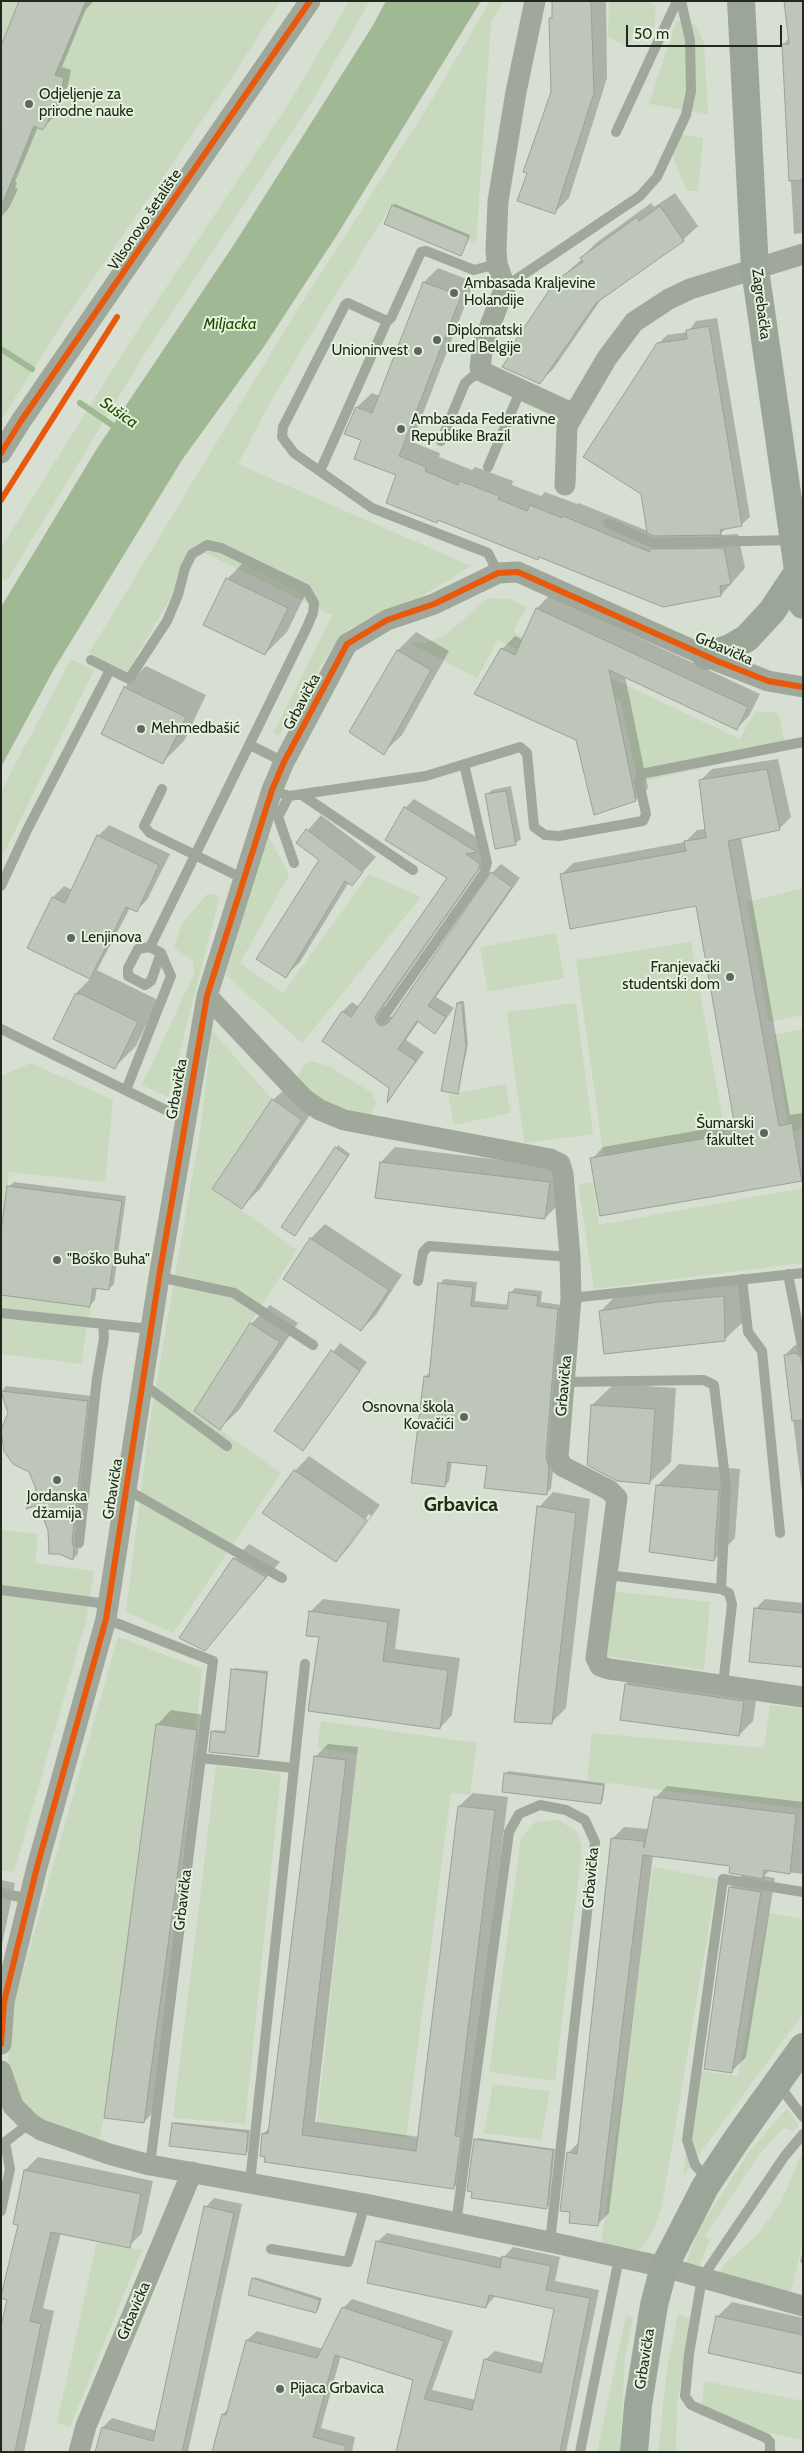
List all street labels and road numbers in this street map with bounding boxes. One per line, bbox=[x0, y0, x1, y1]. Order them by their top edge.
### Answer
street label: Vilsonovo šetalište bbox=[105, 166, 185, 274]
street label: Zagrebačka bbox=[748, 268, 774, 340]
street label: Grbavička bbox=[692, 629, 756, 669]
street label: Grbavička bbox=[280, 671, 324, 733]
street label: Grbavička bbox=[163, 1057, 191, 1121]
street label: Grbavička bbox=[552, 1355, 576, 1417]
street label: Grbavička bbox=[99, 1457, 127, 1521]
street label: Grbavička bbox=[579, 1847, 603, 1909]
street label: Grbavička bbox=[170, 1869, 196, 1931]
street label: Grbavička bbox=[114, 2279, 154, 2343]
street label: Grbavička bbox=[631, 2327, 659, 2391]

